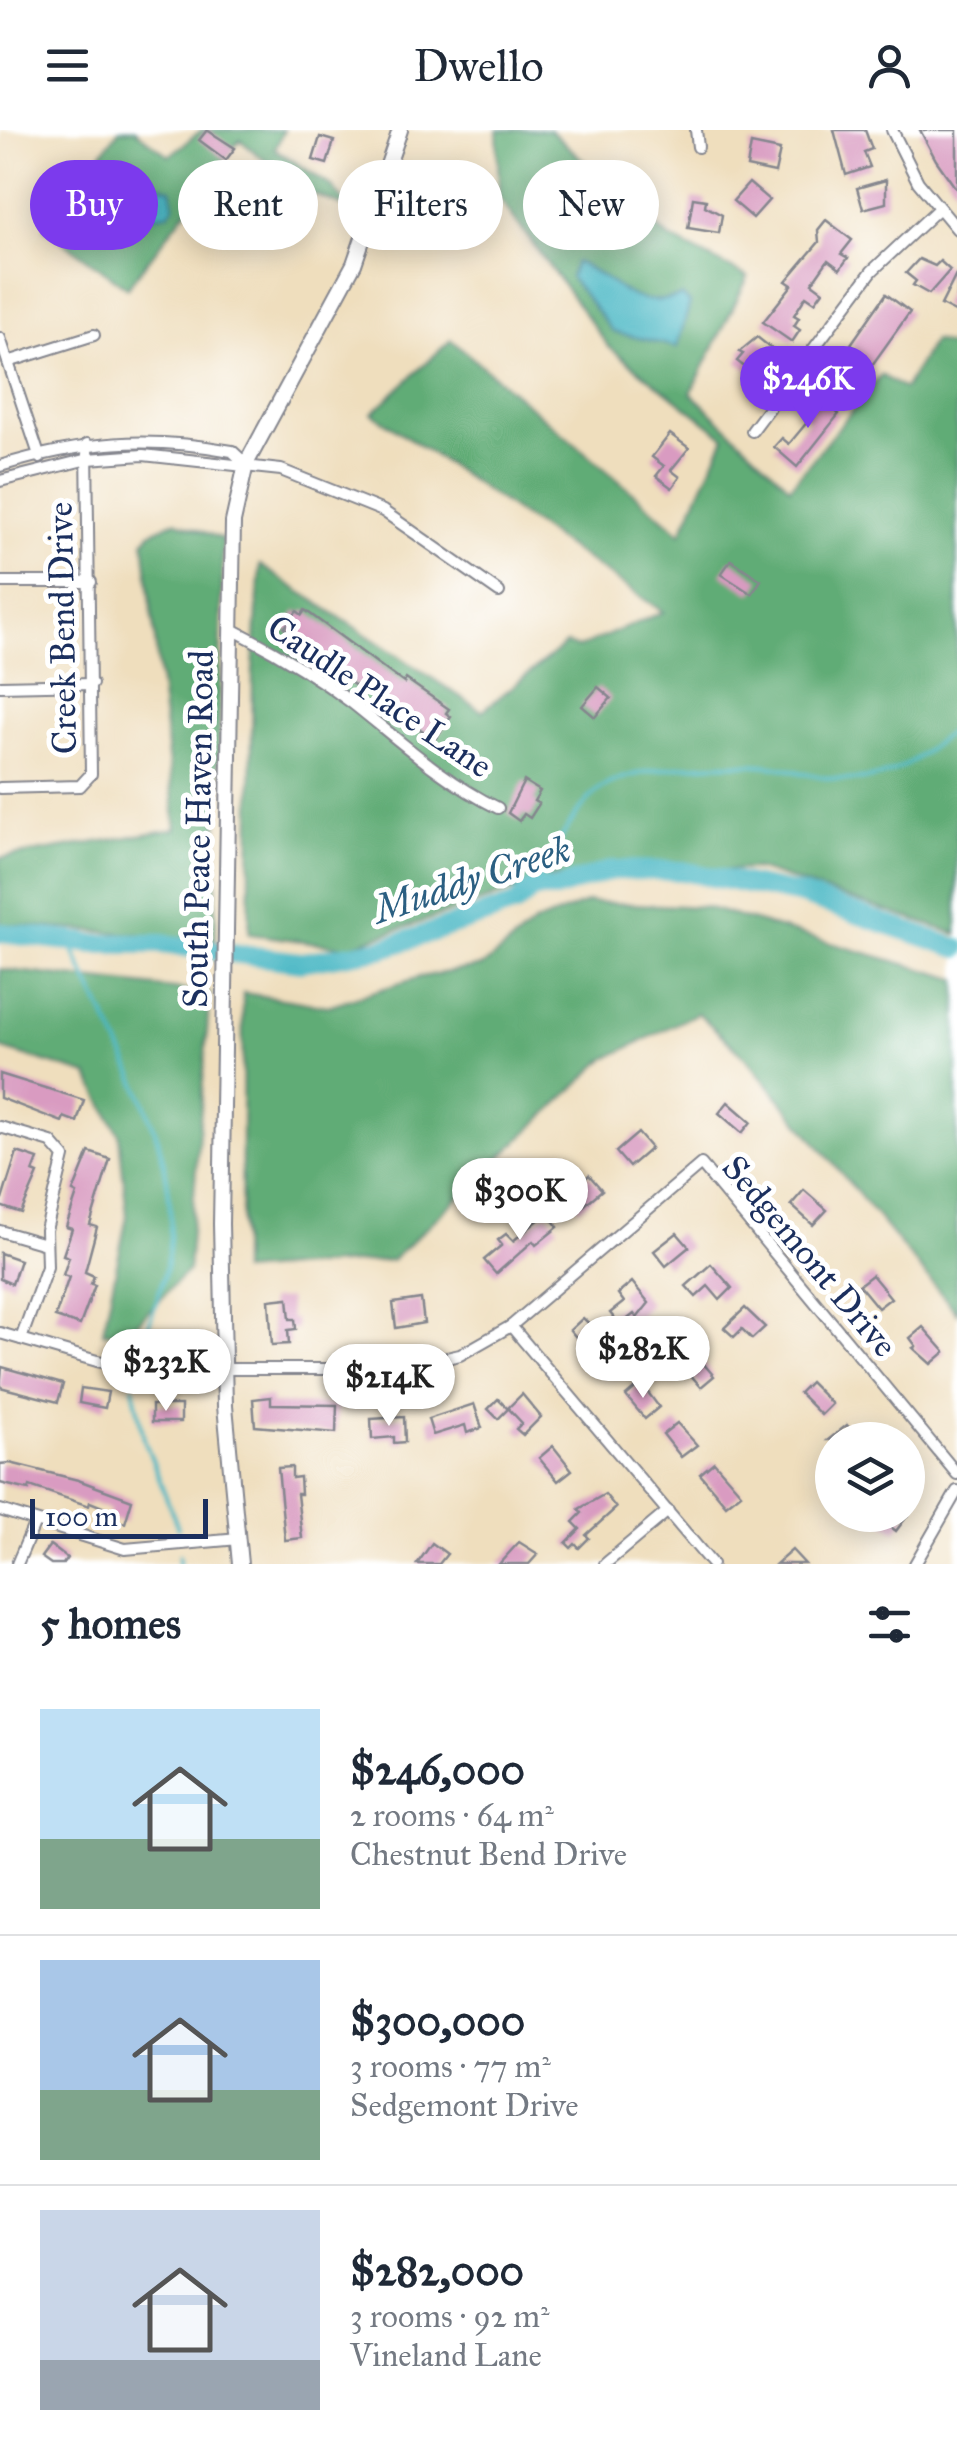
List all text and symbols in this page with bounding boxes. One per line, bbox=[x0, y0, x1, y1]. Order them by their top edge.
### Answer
icon: menu bbox=[40, 38, 95, 93]
text: Dwello bbox=[413, 38, 544, 93]
icon: person bbox=[862, 38, 917, 93]
chip: Buy bbox=[30, 160, 158, 250]
chip: Rent bbox=[178, 160, 318, 250]
chip: Filters bbox=[338, 160, 503, 250]
chip: New bbox=[523, 160, 659, 250]
pin: $246K bbox=[738, 346, 878, 431]
text: $246K bbox=[762, 359, 854, 398]
street label: Creek Bend Drive bbox=[39, 502, 86, 754]
street label: Caudle Place Lane bbox=[259, 605, 500, 787]
street label: South Peace Haven Road bbox=[174, 649, 223, 1008]
water label: Muddy Creek bbox=[365, 826, 576, 933]
street label: Sedgemont Drive bbox=[713, 1147, 906, 1366]
pin: $300K bbox=[450, 1158, 590, 1243]
text: $300K bbox=[474, 1171, 566, 1210]
pin: $282K bbox=[573, 1316, 713, 1401]
pin: $232K bbox=[96, 1329, 236, 1414]
text: $282K bbox=[598, 1329, 688, 1368]
text: $232K bbox=[123, 1342, 209, 1381]
pin: $214K bbox=[319, 1344, 459, 1429]
text: $214K bbox=[345, 1357, 433, 1396]
map controls bbox=[815, 1422, 925, 1532]
button: layers bbox=[815, 1422, 925, 1532]
scale bar bbox=[30, 1494, 208, 1538]
text: 100 m bbox=[45, 1499, 118, 1534]
icon: filters bbox=[862, 1597, 917, 1652]
text: 5 homes bbox=[40, 1598, 181, 1650]
text: $246,000 bbox=[350, 1744, 525, 1796]
icon: home bbox=[120, 1749, 240, 1869]
text: 2 rooms · 64 m² bbox=[350, 1796, 554, 1835]
text: Chestnut Bend Drive bbox=[350, 1835, 627, 1874]
text: $300,000 bbox=[350, 1995, 525, 2047]
icon: home bbox=[120, 2000, 240, 2120]
text: 3 rooms · 77 m² bbox=[350, 2047, 551, 2086]
text: Sedgemont Drive bbox=[350, 2086, 579, 2125]
text: $282,000 bbox=[350, 2245, 524, 2297]
icon: home bbox=[120, 2250, 240, 2370]
text: 3 rooms · 92 m² bbox=[350, 2297, 550, 2336]
text: Vineland Lane bbox=[350, 2336, 542, 2375]

